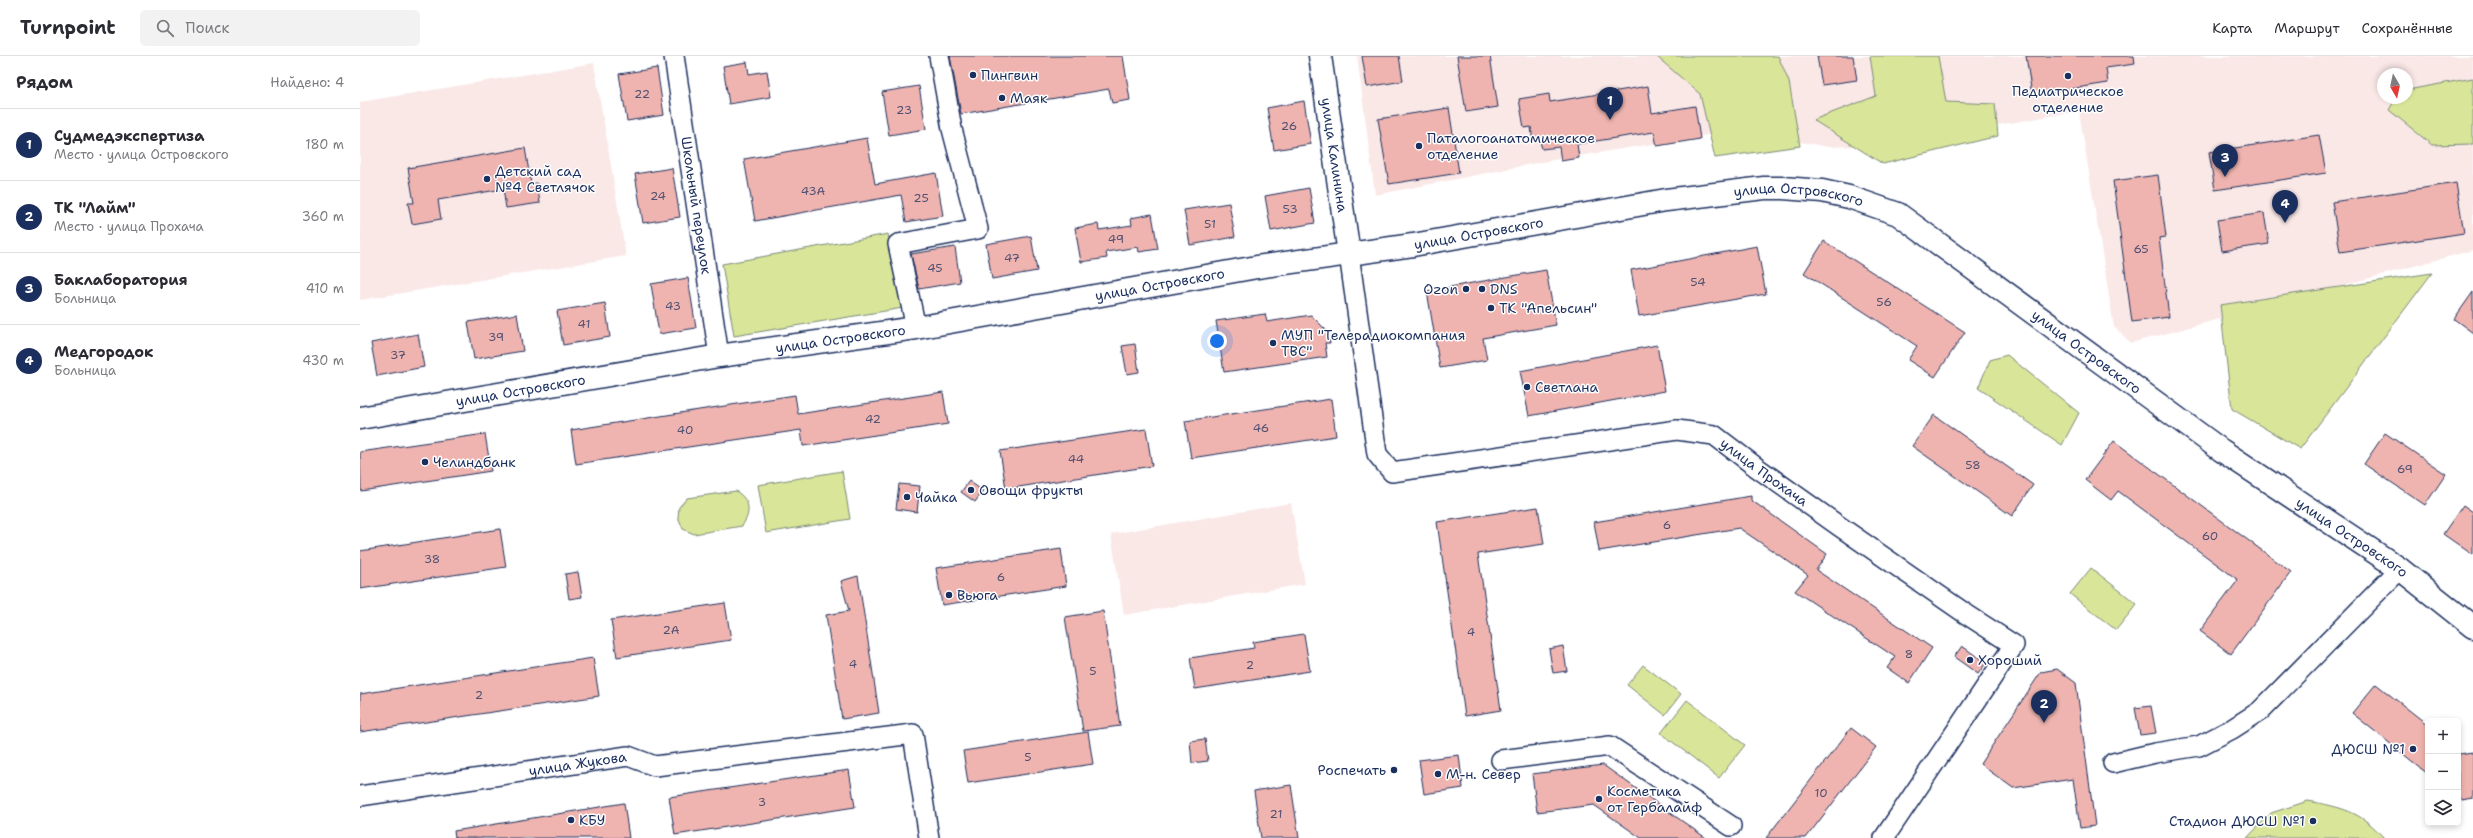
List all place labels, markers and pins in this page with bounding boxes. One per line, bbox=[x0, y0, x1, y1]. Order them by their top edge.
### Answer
place label: Пингвин bbox=[981, 66, 1038, 84]
marker: Пингвин bbox=[968, 70, 978, 80]
marker: Педиатрическое отделение bbox=[2063, 71, 2073, 81]
place label: Педиатрическое отделение bbox=[2012, 82, 2124, 116]
pin: 1 bbox=[1597, 87, 1623, 120]
place label: Маяк bbox=[1010, 89, 1048, 107]
marker: Маяк bbox=[997, 93, 1007, 103]
place label: Паталогоанатомическое отделение bbox=[1427, 129, 1595, 163]
marker: Паталогоанатомическое отделение bbox=[1414, 141, 1424, 151]
pin: 3 bbox=[2212, 144, 2238, 177]
place label: Детский сад №4 Светлячок bbox=[495, 162, 596, 196]
marker: Детский сад №4 Светлячок bbox=[482, 174, 492, 184]
pin: 4 bbox=[2272, 190, 2298, 223]
place label: Ozon bbox=[1423, 280, 1458, 298]
place label: DNS bbox=[1490, 280, 1518, 298]
marker: Ozon bbox=[1461, 284, 1471, 294]
marker: DNS bbox=[1477, 284, 1487, 294]
place label: ТК "Апельсин" bbox=[1499, 299, 1597, 317]
marker: ТК "Апельсин" bbox=[1486, 303, 1496, 313]
place label: МУП "Телерадиокомпания ТВС" bbox=[1281, 326, 1465, 360]
marker: МУП "Телерадиокомпания ТВС" bbox=[1268, 338, 1278, 348]
place label: Светлана bbox=[1535, 378, 1598, 396]
marker: Светлана bbox=[1522, 382, 1532, 392]
place label: Челиндбанк bbox=[433, 453, 516, 471]
marker: Челиндбанк bbox=[420, 457, 430, 467]
place label: Овощи фрукты bbox=[979, 481, 1083, 499]
marker: Овощи фрукты bbox=[966, 485, 976, 495]
place label: Чайка bbox=[915, 488, 957, 506]
marker: Чайка bbox=[902, 492, 912, 502]
place label: Вьюга bbox=[957, 586, 998, 604]
marker: Вьюга bbox=[944, 590, 954, 600]
place label: Хороший bbox=[1978, 651, 2042, 669]
marker: Хороший bbox=[1965, 655, 1975, 665]
pin: 2 bbox=[2031, 690, 2057, 723]
place label: ДЮСШ №1 bbox=[2332, 740, 2405, 758]
marker: ДЮСШ №1 bbox=[2408, 744, 2418, 754]
place label: Роспечать bbox=[1318, 761, 1386, 779]
marker: Роспечать bbox=[1389, 765, 1399, 775]
place label: М-н. Север bbox=[1446, 765, 1521, 783]
marker: М-н. Север bbox=[1433, 769, 1443, 779]
place label: Косметика от Гербалайф bbox=[1607, 782, 1702, 816]
marker: Косметика от Гербалайф bbox=[1594, 794, 1604, 804]
place label: КБУ bbox=[579, 811, 605, 829]
place label: Стадион ДЮСШ №1 bbox=[2169, 812, 2305, 830]
marker: КБУ bbox=[566, 815, 576, 825]
marker: Стадион ДЮСШ №1 bbox=[2308, 816, 2318, 826]

